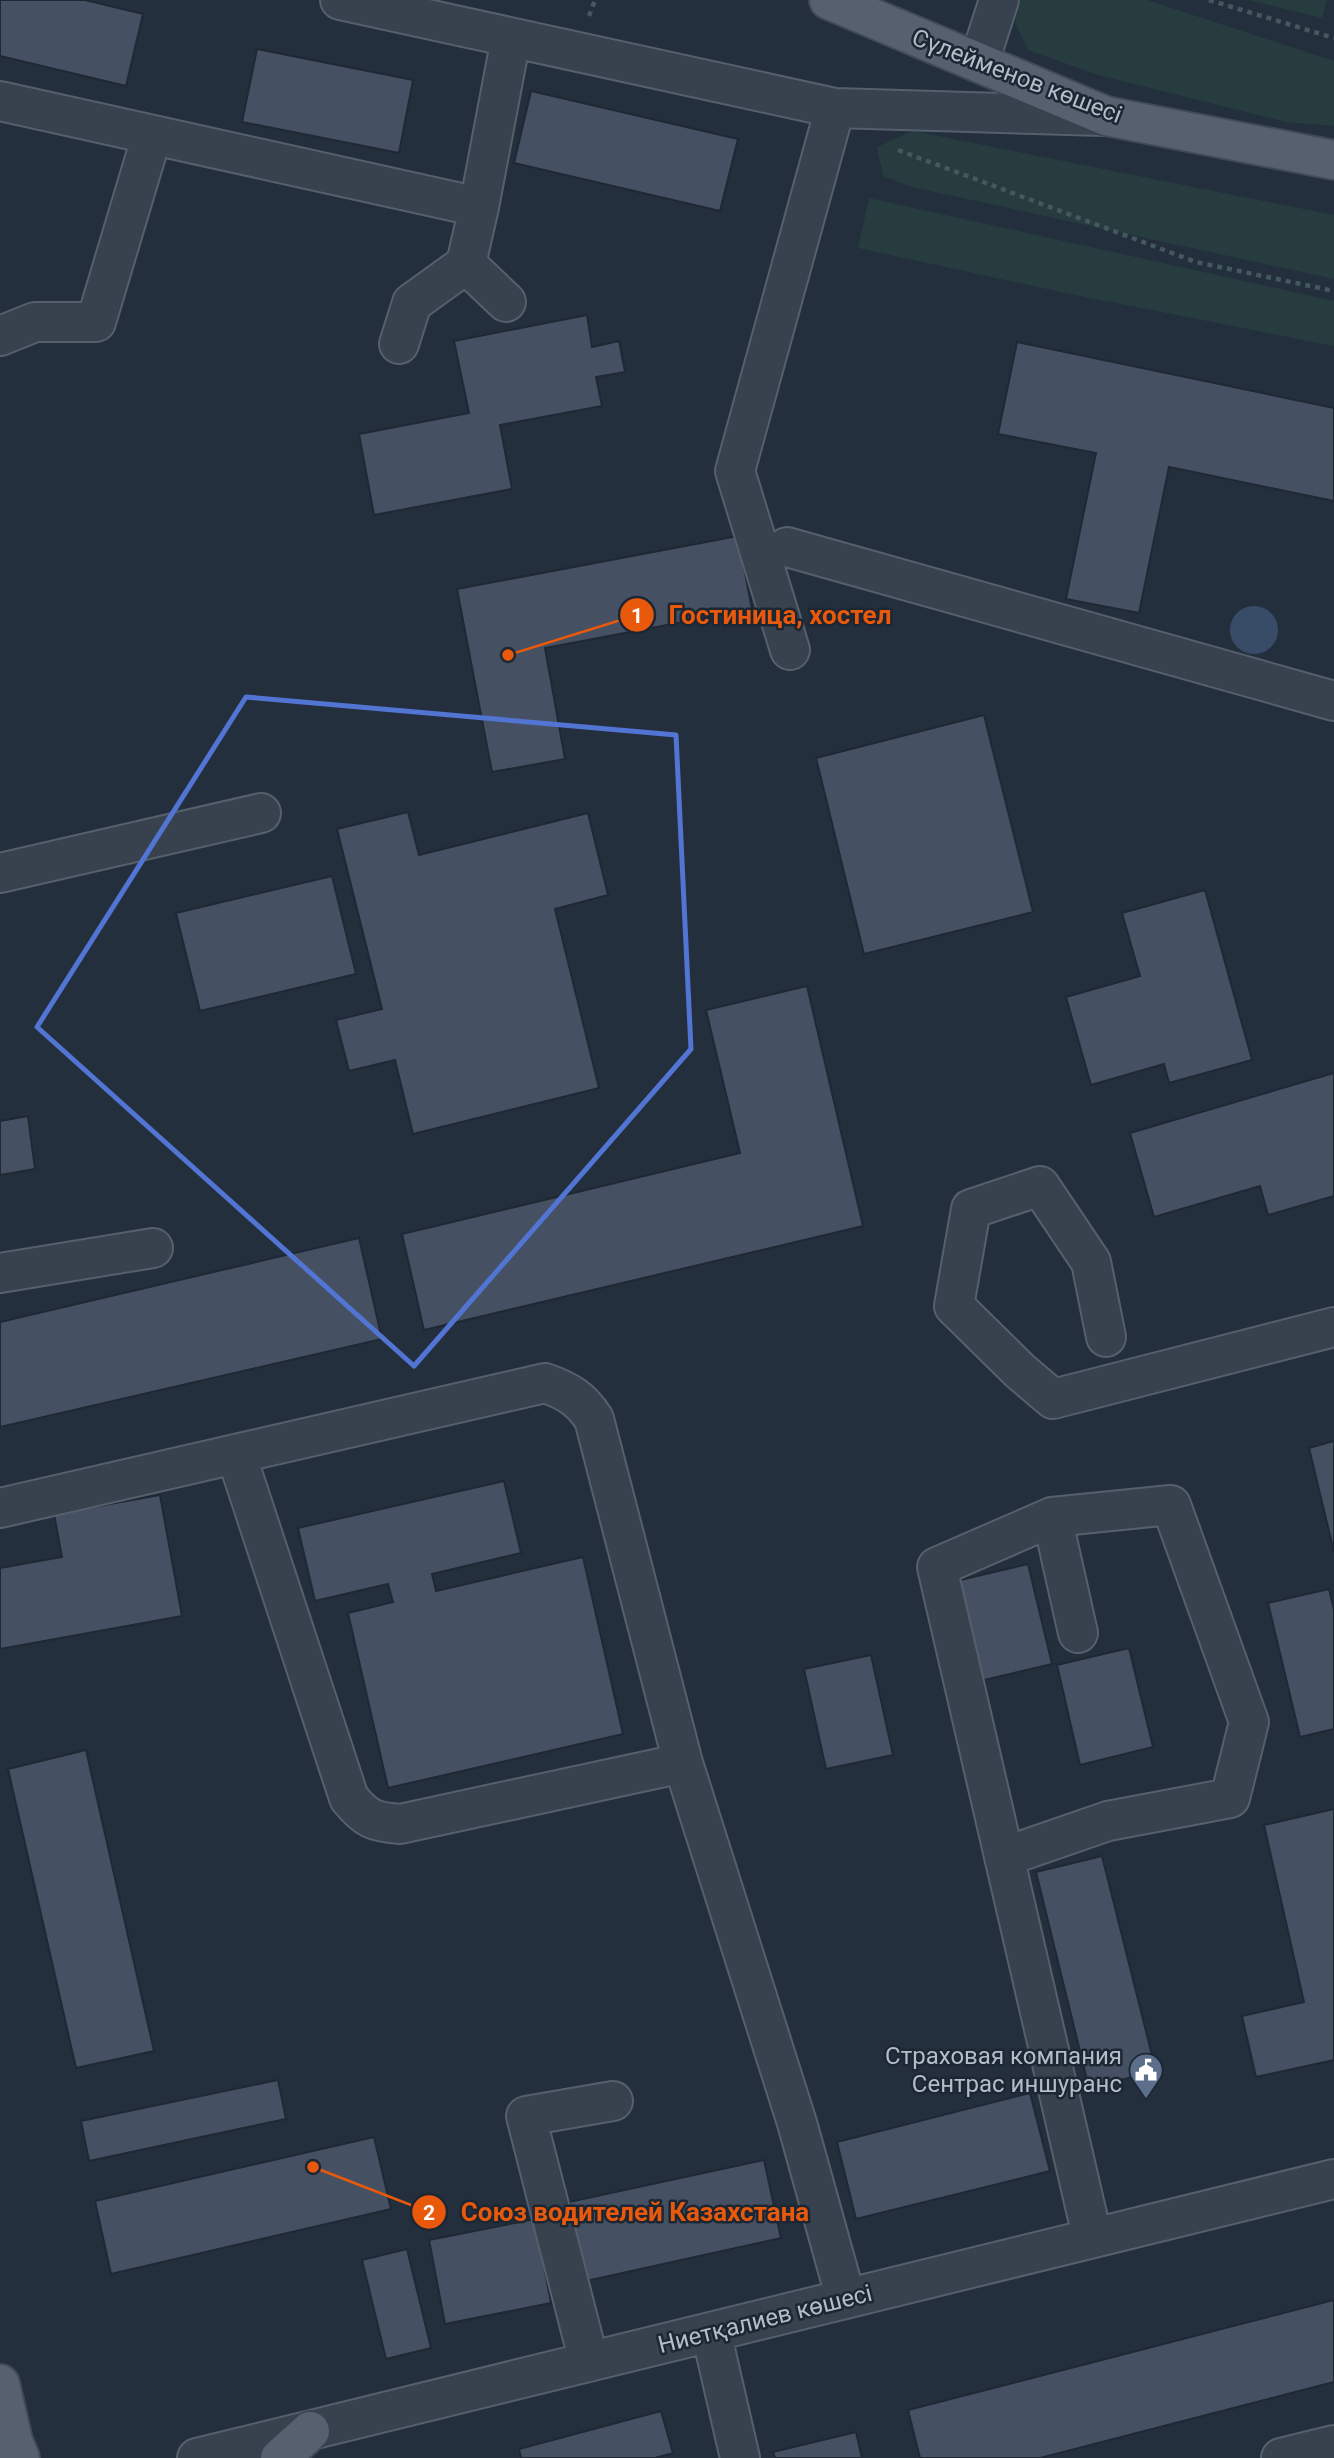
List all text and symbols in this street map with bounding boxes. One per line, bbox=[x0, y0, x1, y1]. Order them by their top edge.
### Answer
street label: Сүлейменов көшесі bbox=[908, 23, 1126, 129]
callout: Гостиница, хостел bbox=[620, 592, 906, 639]
text: Гостиница, хостел bbox=[669, 600, 891, 630]
text: 1 bbox=[631, 604, 643, 628]
place label: Страховая компания Сентрас иншуранс bbox=[885, 2042, 1122, 2098]
public building icon: Страховая компания Сентрас иншуранс bbox=[1127, 2051, 1165, 2100]
callout: Союз водителей Казахстана bbox=[411, 2189, 823, 2236]
text: Союз водителей Казахстана bbox=[461, 2197, 809, 2227]
text: 2 bbox=[423, 2201, 435, 2225]
street label: Ниетқалиев көшесі bbox=[655, 2279, 875, 2359]

